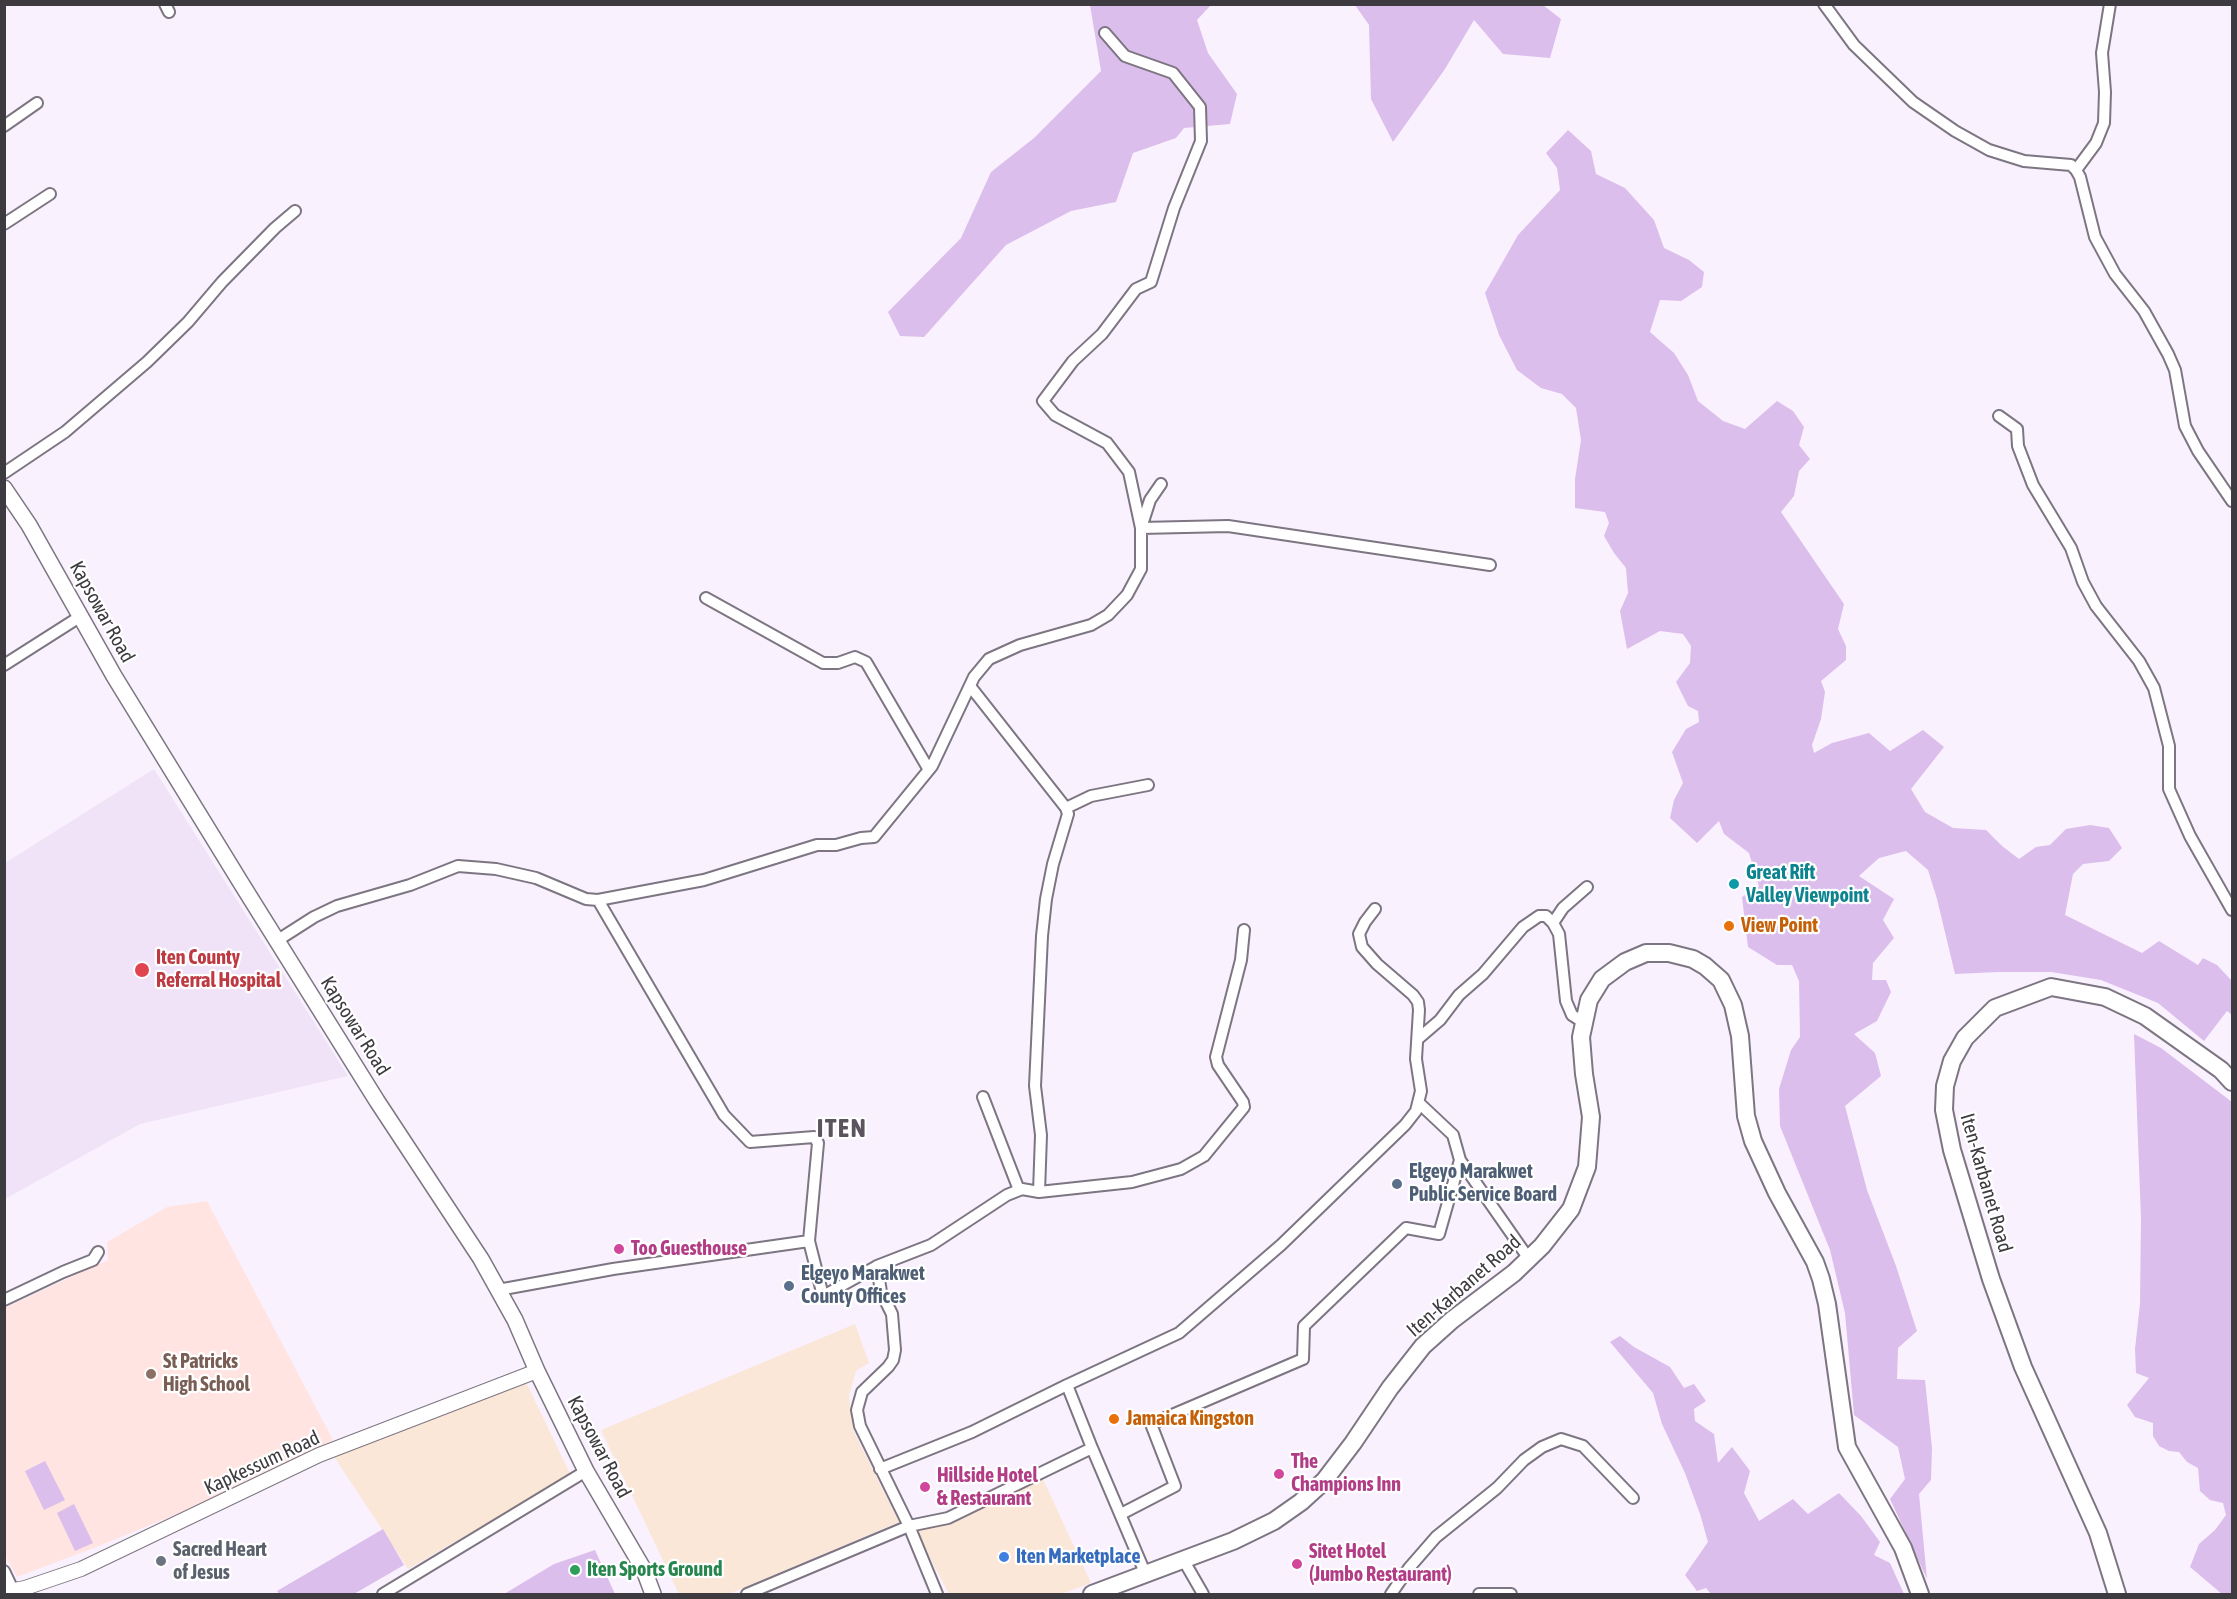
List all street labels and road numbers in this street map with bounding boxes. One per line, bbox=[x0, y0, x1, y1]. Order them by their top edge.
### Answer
street label: Kapsowar Road bbox=[64, 557, 140, 667]
street label: Kapsowar Road bbox=[315, 972, 395, 1080]
street label: Iten-Karbanet Road bbox=[1955, 1111, 2017, 1255]
street label: Iten-Karbanet Road bbox=[1402, 1230, 1526, 1342]
street label: Kapsowar Road bbox=[562, 1392, 636, 1502]
street label: Kapkessum Road bbox=[200, 1426, 324, 1500]

